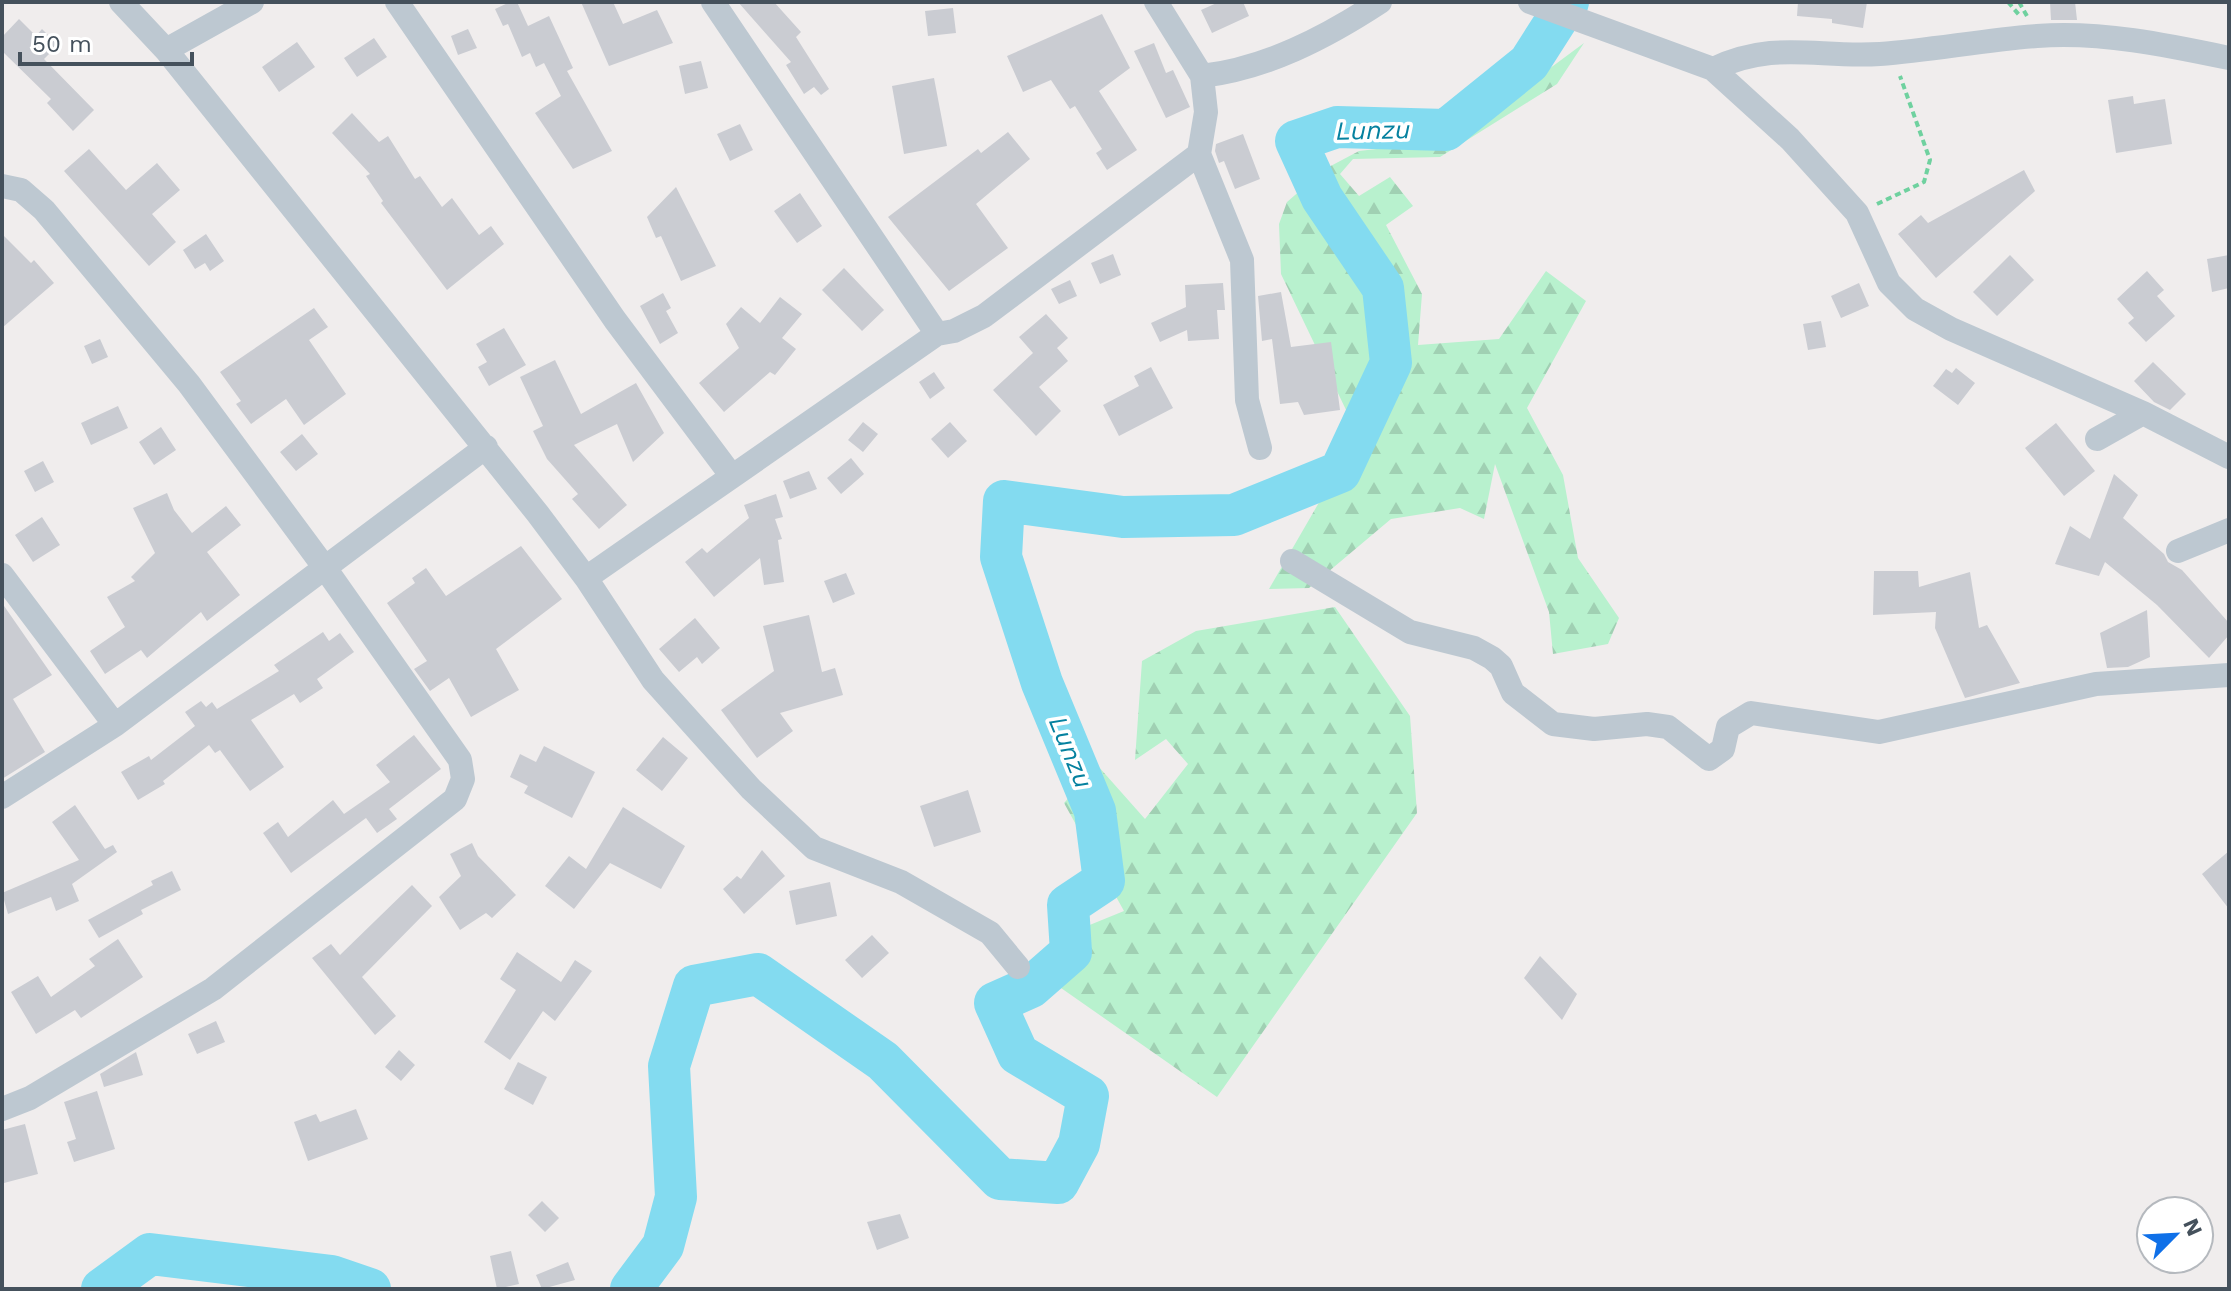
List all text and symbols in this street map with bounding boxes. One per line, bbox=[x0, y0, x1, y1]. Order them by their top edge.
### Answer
scale bar bbox=[20, 16, 192, 66]
text: 50 m bbox=[32, 30, 92, 58]
water label: Lunzu bbox=[1335, 114, 1411, 146]
water label: Lunzu bbox=[1043, 712, 1099, 792]
north arrow bbox=[2135, 1195, 2215, 1275]
text: N bbox=[2178, 1215, 2208, 1240]

